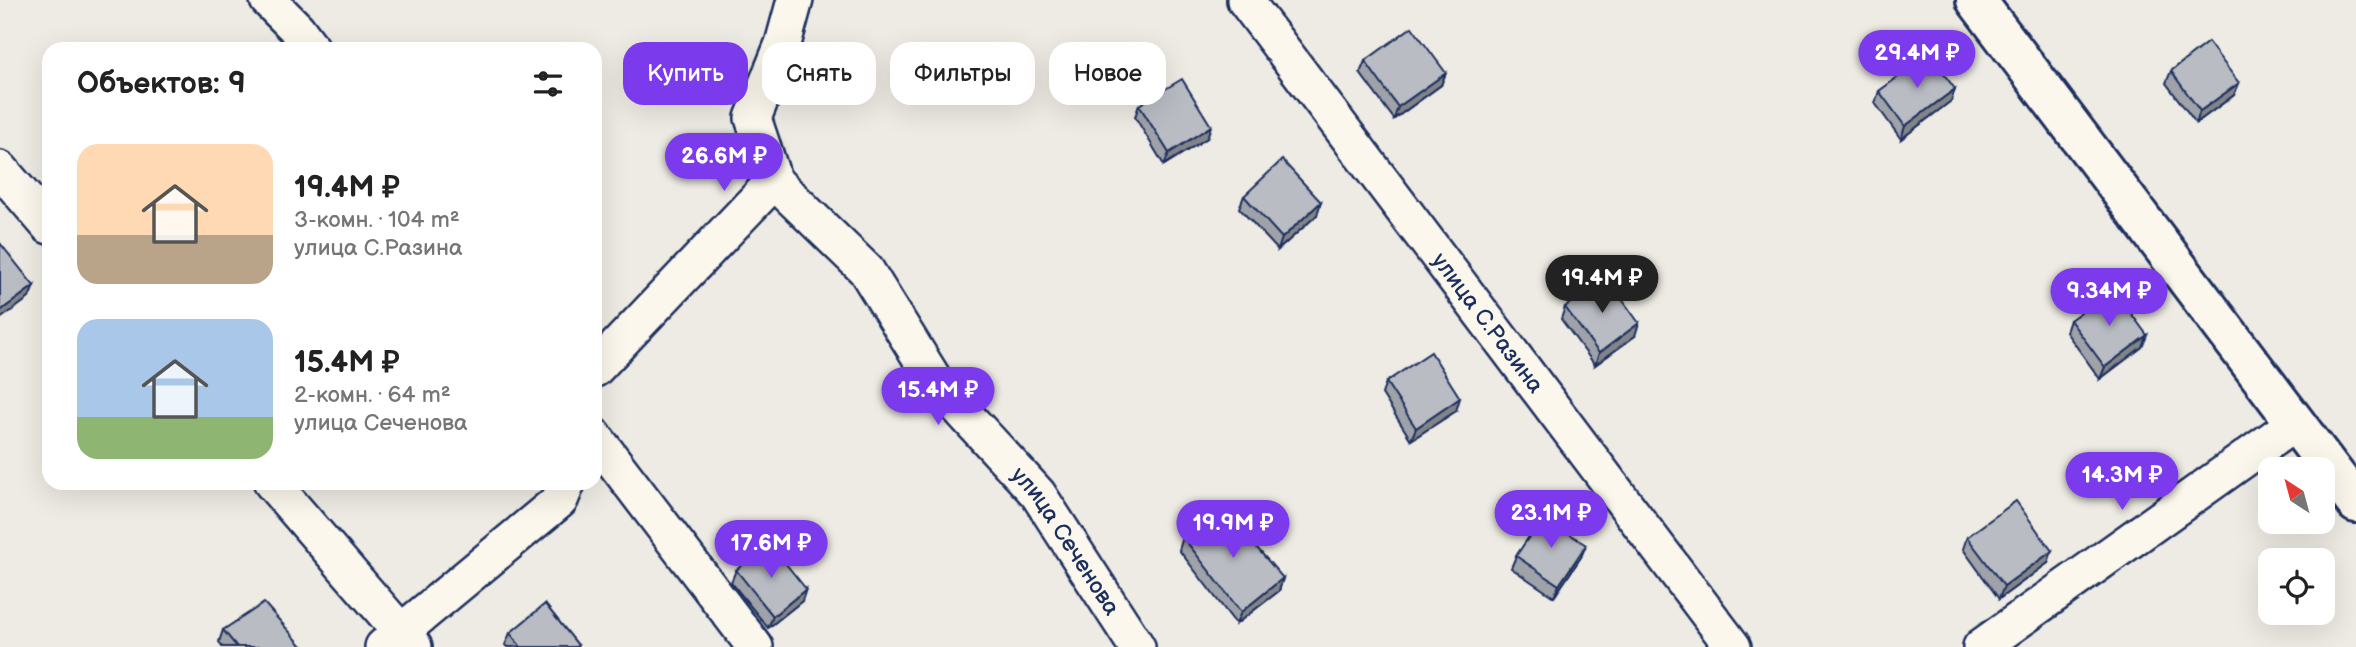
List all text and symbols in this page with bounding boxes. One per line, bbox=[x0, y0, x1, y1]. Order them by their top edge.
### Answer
pin: 29.4M ₽ bbox=[1852, 31, 1982, 90]
text: 29.4M ₽ bbox=[1874, 39, 1960, 67]
chip: Купить bbox=[623, 42, 748, 105]
chip: Снять bbox=[762, 42, 876, 105]
chip: Фильтры bbox=[890, 42, 1035, 105]
chip: Новое bbox=[1049, 42, 1166, 105]
icon: filters bbox=[529, 65, 567, 103]
text: Объектов: 9 bbox=[77, 66, 246, 102]
pin: 26.6M ₽ bbox=[659, 134, 789, 193]
text: 26.6M ₽ bbox=[681, 142, 767, 170]
text: 19.4M ₽ bbox=[294, 170, 400, 206]
icon: home bbox=[133, 172, 217, 256]
text: 3-комн. · 104 m² bbox=[294, 206, 460, 234]
text: улица С.Разина bbox=[294, 234, 463, 262]
street label: улица С.Разина bbox=[1426, 247, 1550, 399]
pin: 19.4M ₽ bbox=[1537, 256, 1667, 315]
text: 19.4M ₽ bbox=[1561, 264, 1643, 292]
pin: 9.34M ₽ bbox=[2044, 268, 2174, 328]
text: 9.34M ₽ bbox=[2067, 277, 2151, 305]
text: 15.4M ₽ bbox=[294, 345, 400, 381]
icon: home bbox=[133, 347, 217, 431]
pin: 15.4M ₽ bbox=[873, 368, 1003, 427]
text: 15.4M ₽ bbox=[898, 376, 978, 404]
text: 2-комн. · 64 m² bbox=[294, 381, 451, 409]
text: улица Сеченова bbox=[294, 409, 468, 437]
pin: 14.3M ₽ bbox=[2057, 452, 2187, 512]
north arrow bbox=[2258, 457, 2334, 534]
map controls bbox=[2258, 457, 2335, 625]
street label: улица Сеченова bbox=[1005, 461, 1126, 621]
text: 14.3M ₽ bbox=[2081, 461, 2163, 489]
pin: 23.1M ₽ bbox=[1486, 490, 1616, 550]
text: 23.1M ₽ bbox=[1511, 499, 1591, 527]
pin: 19.9M ₽ bbox=[1168, 500, 1298, 560]
text: 19.9M ₽ bbox=[1192, 509, 1274, 537]
pin: 17.6M ₽ bbox=[706, 520, 836, 580]
text: 17.6M ₽ bbox=[731, 529, 811, 557]
button: locate bbox=[2258, 548, 2335, 625]

